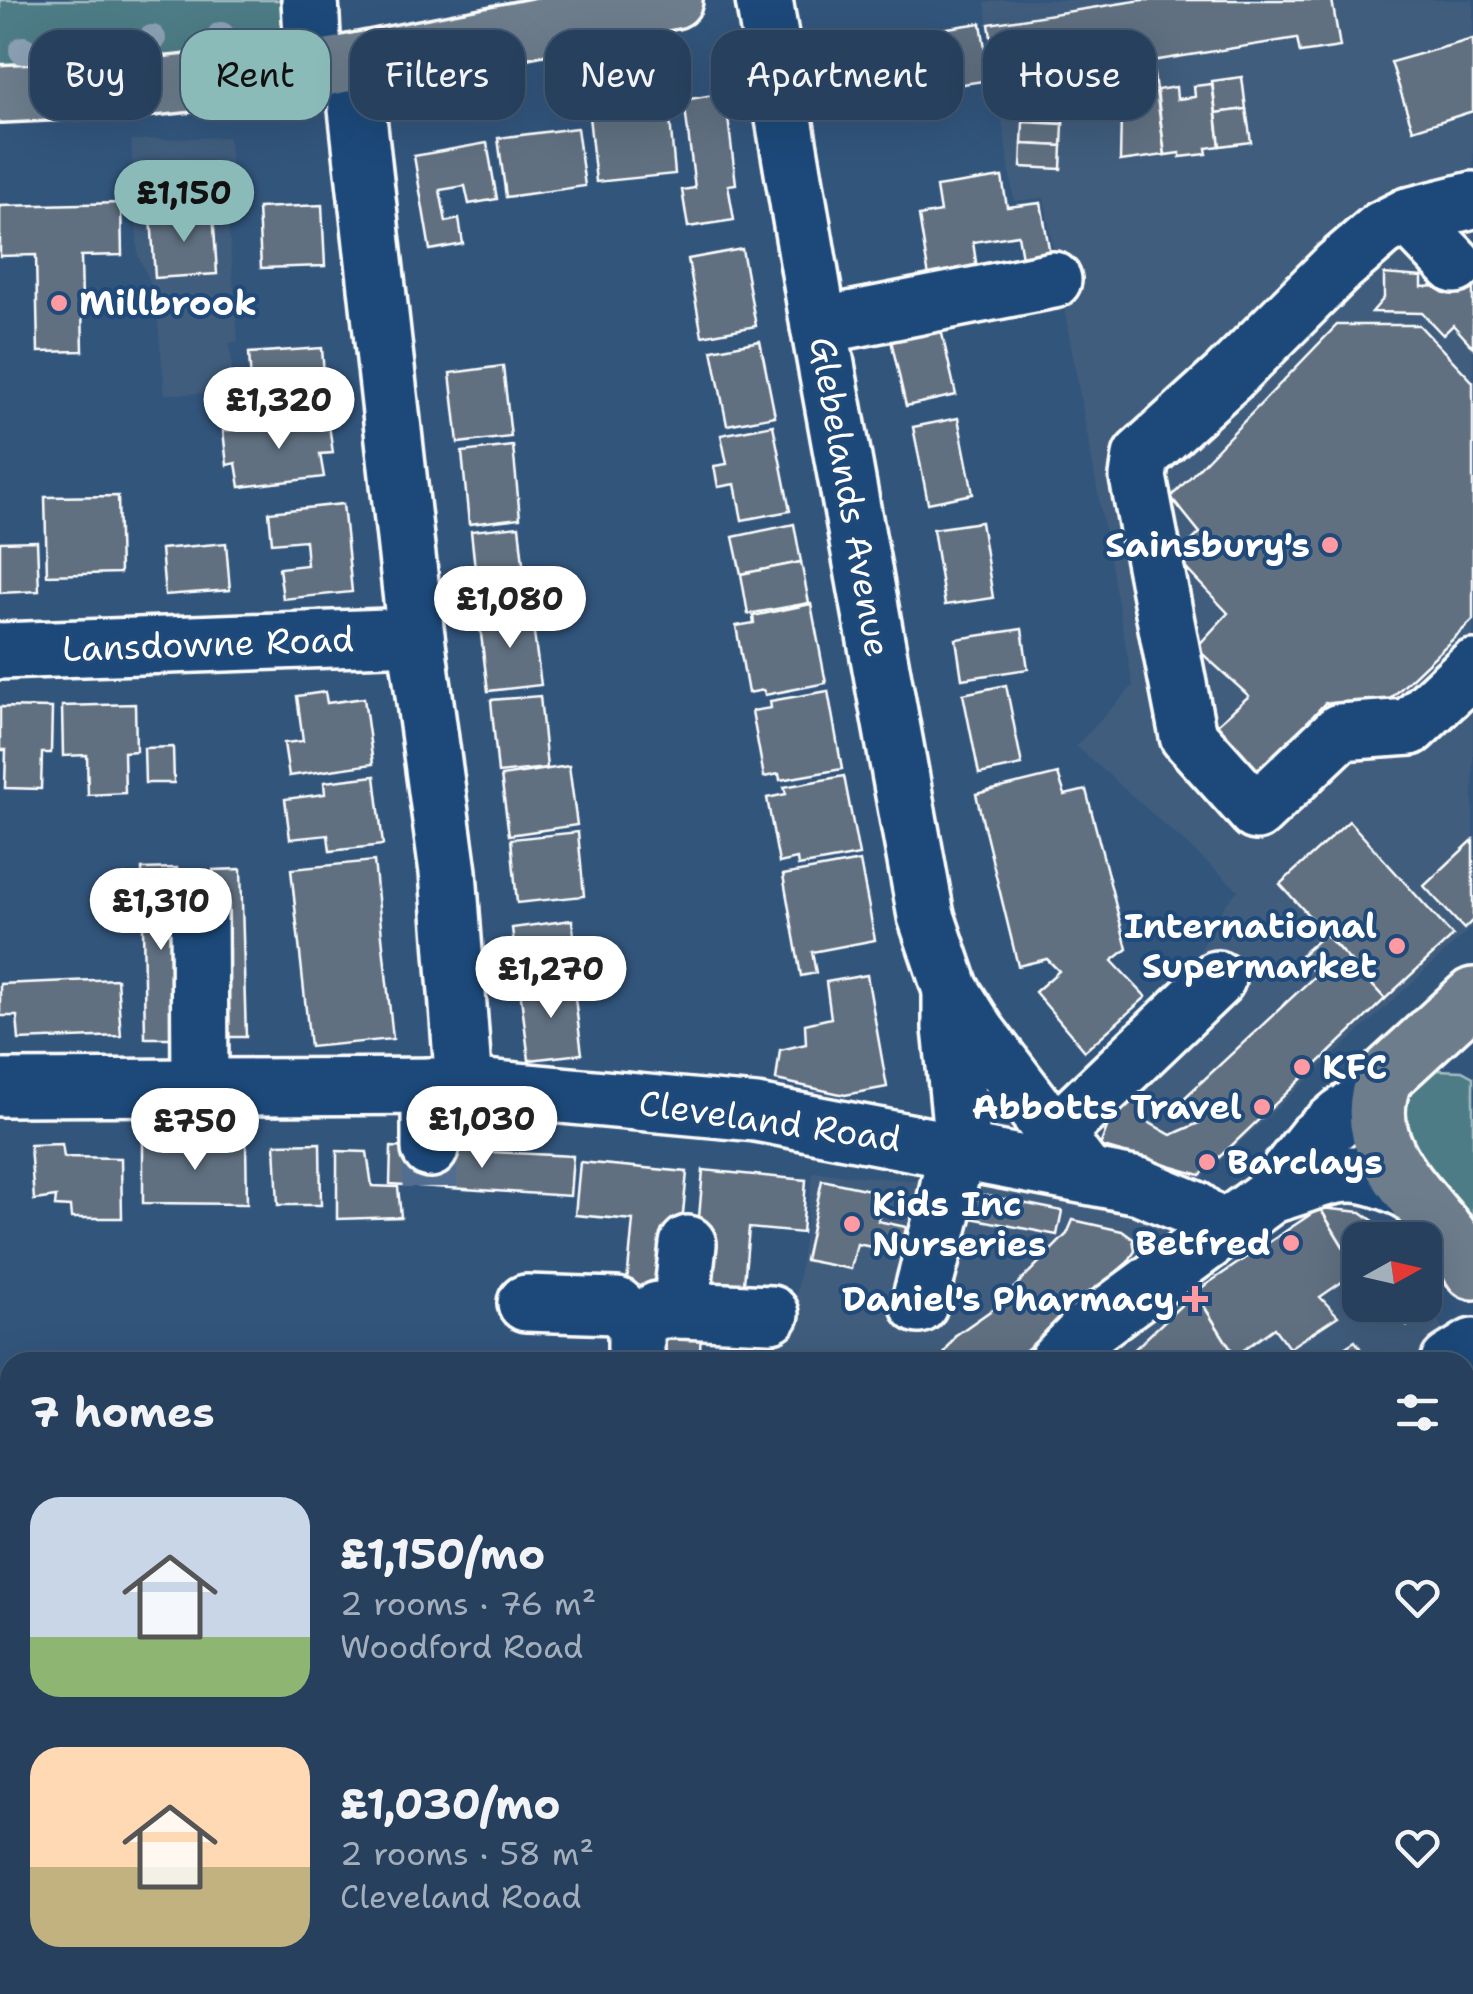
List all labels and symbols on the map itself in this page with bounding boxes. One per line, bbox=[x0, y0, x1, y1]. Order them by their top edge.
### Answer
pin: £1,150 bbox=[103, 160, 265, 245]
place label: Millbrook bbox=[79, 279, 257, 326]
marker: Millbrook bbox=[48, 292, 70, 314]
street label: Glebelands Avenue bbox=[799, 333, 902, 661]
pin: £1,320 bbox=[198, 367, 360, 452]
place label: Sainsbury's bbox=[1105, 521, 1310, 568]
marker: Sainsbury's bbox=[1319, 534, 1341, 556]
pin: £1,080 bbox=[429, 566, 591, 651]
street label: Lansdowne Road bbox=[61, 615, 355, 672]
pin: £1,310 bbox=[80, 868, 242, 953]
place label: International Supermarket bbox=[1124, 902, 1377, 989]
marker: International Supermarket bbox=[1386, 935, 1408, 957]
pin: £1,270 bbox=[470, 936, 632, 1021]
place label: KFC bbox=[1322, 1043, 1387, 1090]
marker: KFC bbox=[1291, 1056, 1313, 1078]
street label: Cleveland Road bbox=[636, 1079, 904, 1162]
place label: Abbotts Travel bbox=[972, 1083, 1242, 1130]
pin: £1,030 bbox=[401, 1086, 563, 1171]
pin: £750 bbox=[136, 1088, 254, 1173]
marker: Abbotts Travel bbox=[1251, 1096, 1273, 1118]
place label: Barclays bbox=[1227, 1138, 1383, 1185]
marker: Barclays bbox=[1196, 1151, 1218, 1173]
place label: Kids Inc Nurseries bbox=[872, 1180, 1046, 1267]
marker: Kids Inc Nurseries bbox=[841, 1213, 863, 1235]
place label: Betfred bbox=[1135, 1219, 1271, 1266]
north arrow bbox=[1342, 1222, 1442, 1322]
marker: Betfred bbox=[1280, 1232, 1302, 1254]
place label: Daniel's Pharmacy bbox=[842, 1275, 1175, 1322]
marker: Daniel's Pharmacy bbox=[1184, 1288, 1206, 1310]

